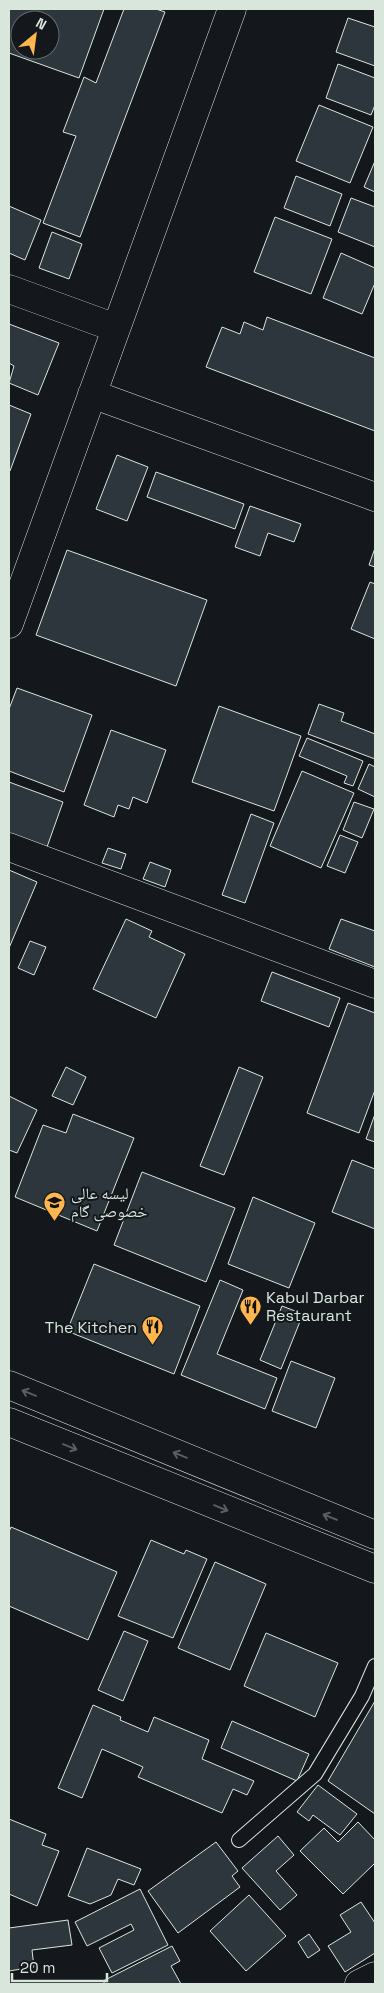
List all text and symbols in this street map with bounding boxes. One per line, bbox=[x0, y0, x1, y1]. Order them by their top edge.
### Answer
north arrow bbox=[10, 10, 60, 60]
text: N bbox=[33, 13, 50, 34]
place label: لیسه عالی خصوصی گام bbox=[71, 1183, 147, 1222]
school or university icon: لیسه عالی خصوصی گام bbox=[43, 1190, 67, 1221]
place label: Kabul Darbar Restaurant bbox=[266, 1287, 364, 1326]
restaurant icon: Kabul Darbar Restaurant bbox=[238, 1294, 262, 1325]
restaurant icon: The Kitchen bbox=[141, 1315, 165, 1346]
place label: The Kitchen bbox=[45, 1317, 137, 1338]
one-way arrow bbox=[22, 1388, 37, 1397]
one-way arrow bbox=[62, 1443, 77, 1452]
one-way arrow bbox=[173, 1450, 188, 1459]
one-way arrow bbox=[213, 1503, 228, 1513]
one-way arrow bbox=[323, 1512, 338, 1521]
scale bar bbox=[12, 1950, 108, 1982]
text: 20 m bbox=[20, 1958, 55, 1977]

